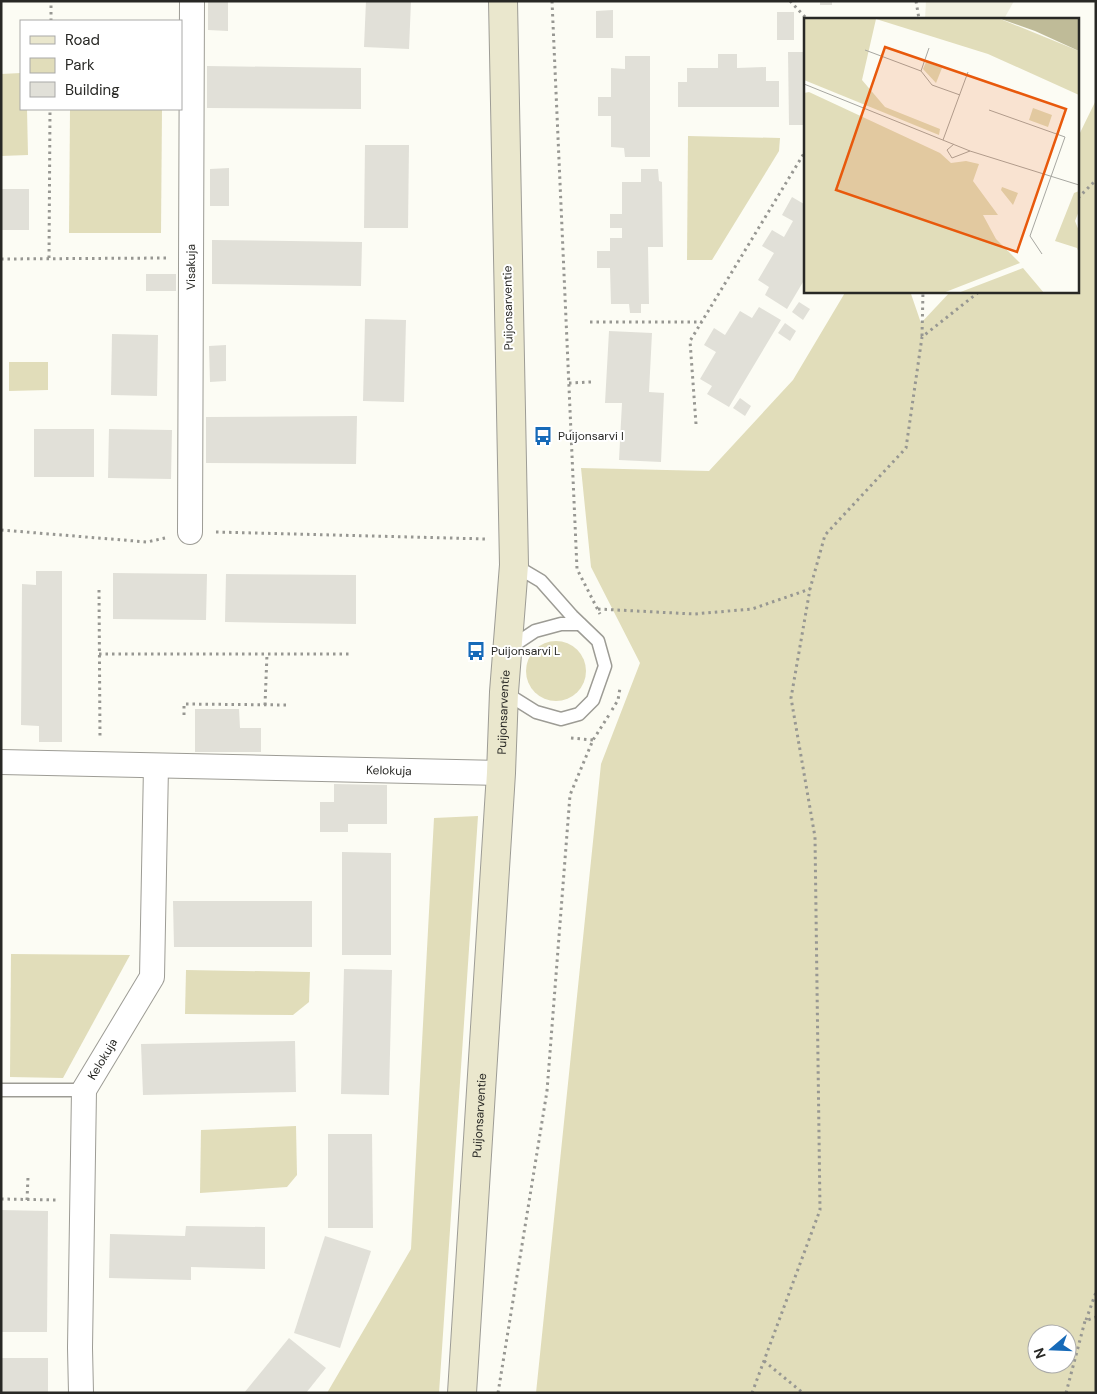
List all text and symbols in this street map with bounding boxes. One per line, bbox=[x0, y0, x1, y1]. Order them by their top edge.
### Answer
inset map bbox=[804, 18, 1080, 292]
legend bbox=[20, 20, 182, 110]
text: Road bbox=[65, 30, 100, 50]
text: Park bbox=[65, 55, 95, 75]
text: Building bbox=[65, 80, 120, 100]
street label: Visakuja bbox=[183, 244, 199, 290]
street label: Puijonsarventie bbox=[499, 265, 517, 351]
bus stop icon: Puijonsarvi I bbox=[532, 425, 554, 447]
place label: Puijonsarvi I bbox=[558, 428, 624, 444]
bus stop icon: Puijonsarvi L bbox=[465, 640, 487, 662]
place label: Puijonsarvi L bbox=[491, 643, 560, 659]
street label: Puijonsarventie bbox=[494, 669, 514, 755]
street label: Kelokuja bbox=[366, 762, 412, 779]
street label: Kelokuja bbox=[84, 1035, 121, 1083]
street label: Puijonsarventie bbox=[469, 1073, 490, 1158]
north arrow bbox=[1027, 1324, 1077, 1374]
text: N bbox=[1030, 1345, 1050, 1361]

